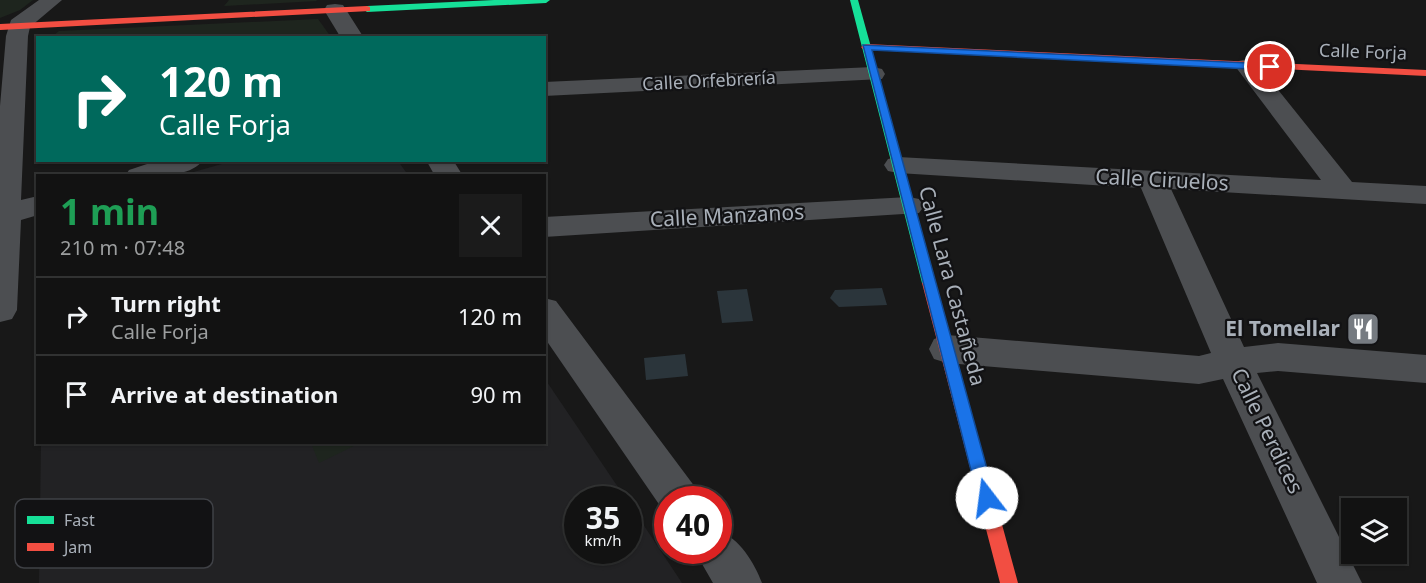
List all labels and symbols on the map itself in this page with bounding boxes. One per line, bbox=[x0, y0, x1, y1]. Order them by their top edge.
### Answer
street label: Calle Forja bbox=[1319, 37, 1407, 65]
pin bbox=[1244, 41, 1295, 92]
street label: Calle Orfebrería bbox=[641, 65, 776, 95]
street label: Calle Ciruelos bbox=[1095, 162, 1229, 196]
street label: Calle Lara Castañeda bbox=[913, 183, 993, 389]
street label: Calle Manzanos bbox=[649, 197, 805, 233]
restaurant icon: El Tomellar bbox=[1345, 311, 1381, 347]
place label: El Tomellar bbox=[1225, 314, 1341, 342]
street label: Calle Perdices bbox=[1225, 363, 1310, 498]
position arrow bbox=[955, 466, 1019, 530]
speed limit sign: 40 bbox=[654, 486, 732, 564]
legend bbox=[15, 499, 213, 568]
text: Fast bbox=[64, 509, 95, 531]
text: Jam bbox=[62, 536, 92, 558]

